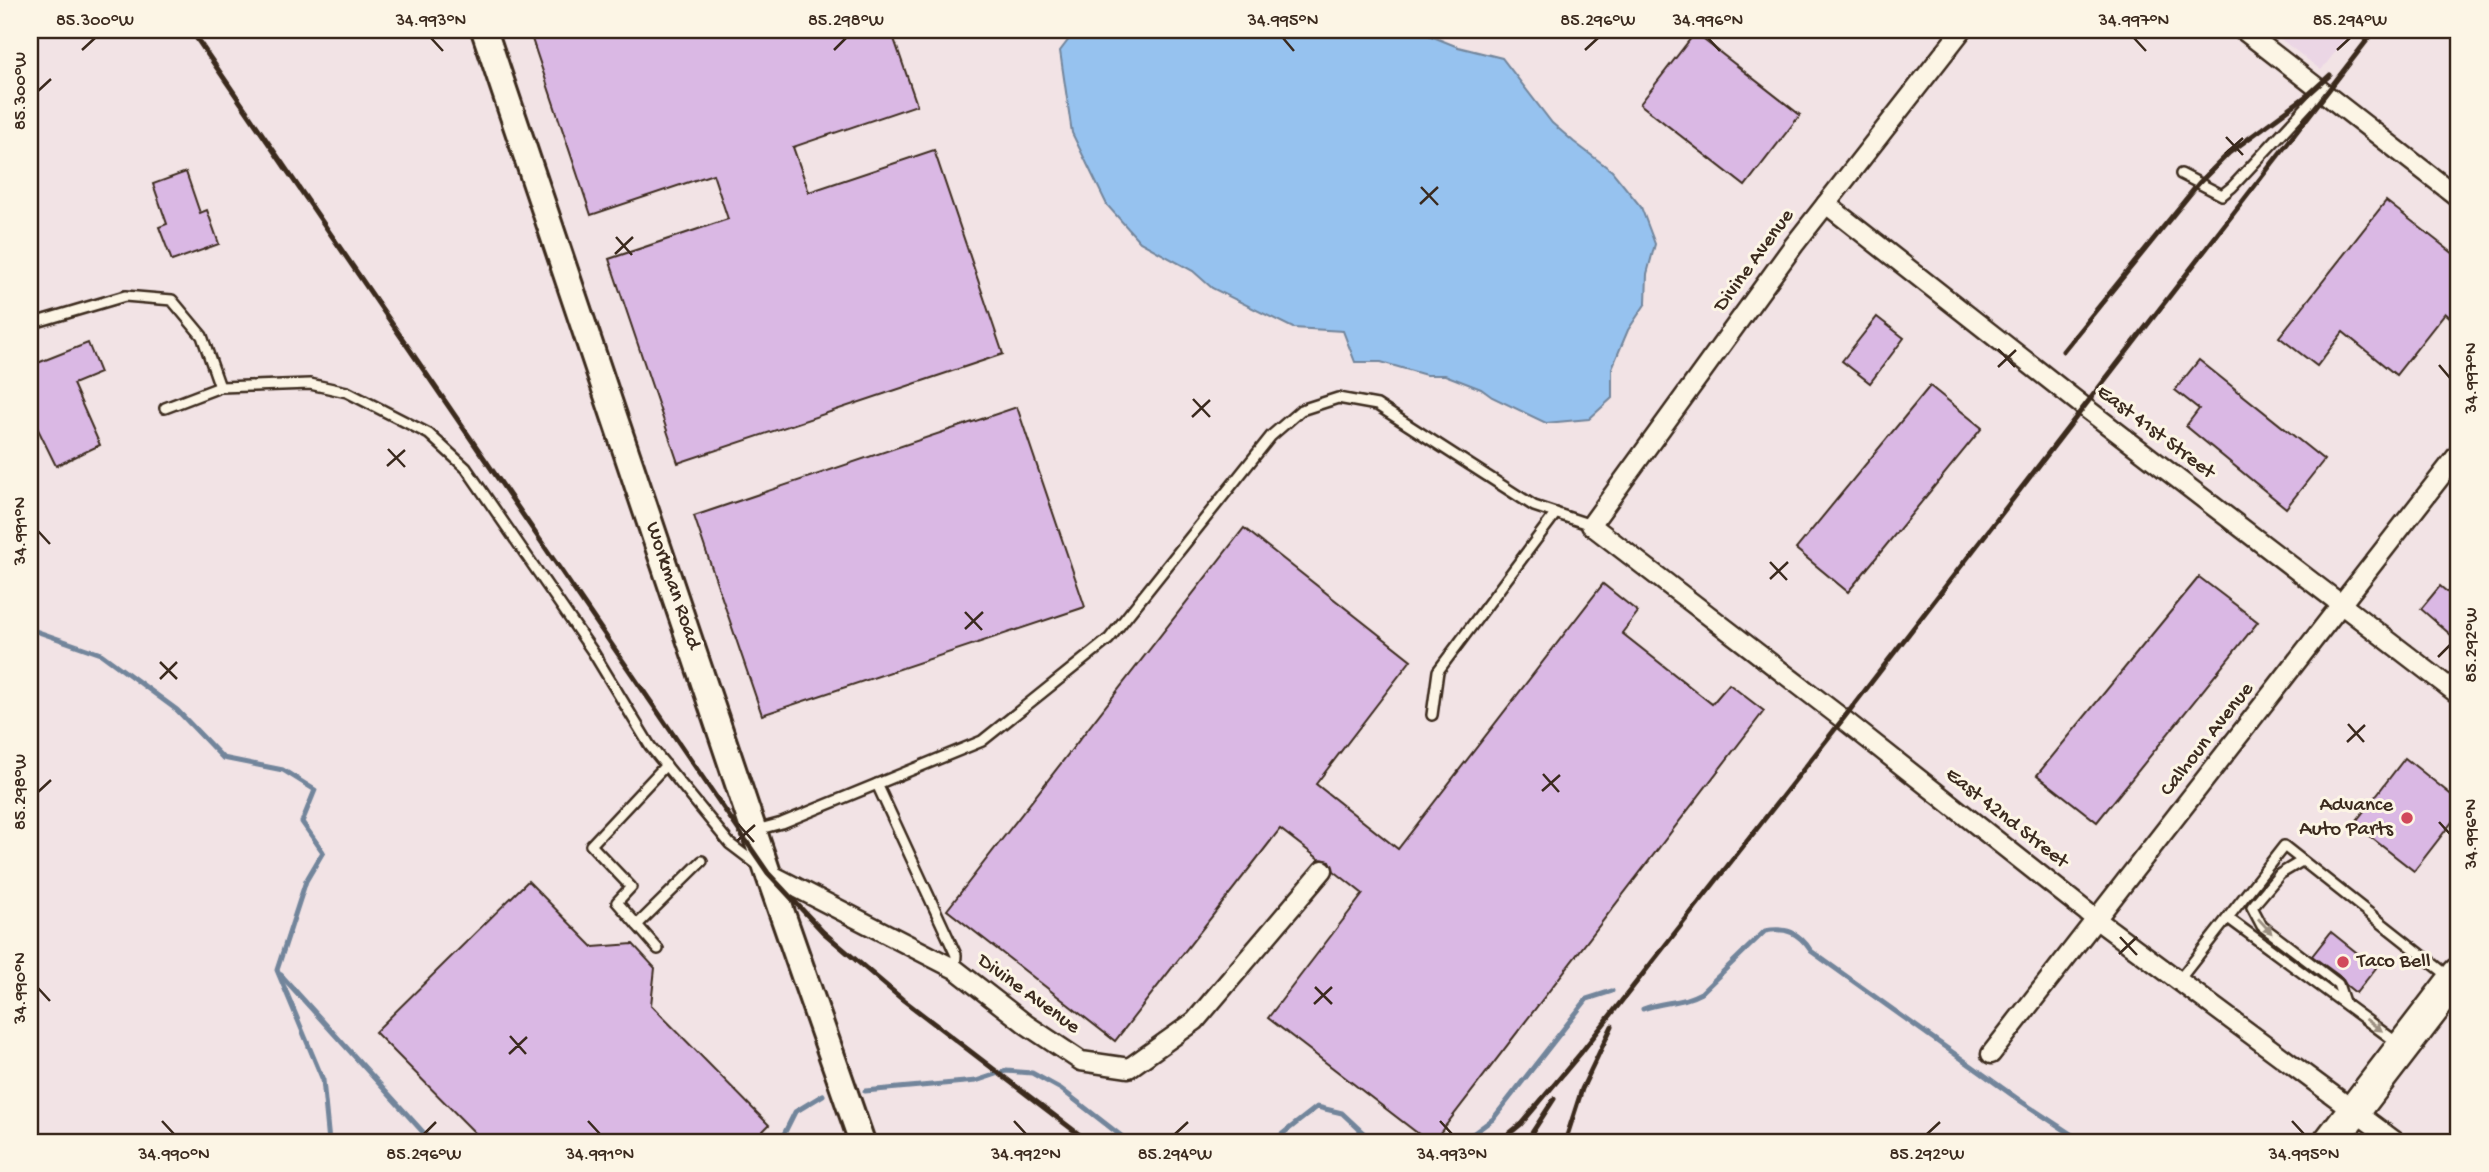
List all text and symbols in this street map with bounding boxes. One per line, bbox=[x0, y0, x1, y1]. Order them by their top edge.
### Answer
text: 85.300°W bbox=[56, 11, 134, 32]
text: 34.993°N bbox=[395, 11, 466, 32]
text: 85.298°W bbox=[808, 11, 884, 32]
text: 34.995°N bbox=[1247, 11, 1318, 32]
text: 85.296°W bbox=[1560, 11, 1636, 32]
text: 34.996°N bbox=[1672, 11, 1743, 32]
text: 34.997°N bbox=[2098, 11, 2169, 32]
text: 85.294°W bbox=[2313, 11, 2387, 32]
text: 85.300°W bbox=[11, 52, 32, 130]
street label: Divine Avenue bbox=[1708, 204, 1801, 319]
text: 34.997°N bbox=[2462, 343, 2483, 414]
street label: East 41st Street bbox=[2091, 380, 2221, 487]
text: 34.991°N bbox=[11, 497, 32, 566]
street label: Workman Road bbox=[639, 519, 706, 655]
text: 85.292°W bbox=[2462, 607, 2483, 683]
street label: Calhoun Avenue bbox=[2156, 677, 2261, 802]
text: 85.298°W bbox=[11, 754, 32, 830]
street label: East 42nd Street bbox=[1939, 763, 2075, 876]
place label: Advance Auto Parts bbox=[2299, 794, 2394, 843]
text: 34.996°N bbox=[2462, 799, 2483, 870]
marker: Advance Auto Parts bbox=[2399, 810, 2415, 826]
one-way arrow bbox=[2257, 917, 2273, 935]
street label: Divine Avenue bbox=[970, 948, 1085, 1041]
place label: Taco Bell bbox=[2356, 950, 2431, 975]
text: 34.990°N bbox=[11, 952, 32, 1025]
marker: Taco Bell bbox=[2335, 954, 2351, 970]
one-way arrow bbox=[2365, 1018, 2383, 1032]
text: 34.990°N bbox=[137, 1145, 210, 1166]
text: 85.296°W bbox=[386, 1145, 462, 1166]
text: 34.991°N bbox=[565, 1145, 634, 1166]
text: 34.992°N bbox=[990, 1145, 1061, 1166]
text: 85.294°W bbox=[1138, 1145, 1212, 1166]
text: 34.993°N bbox=[1416, 1145, 1487, 1166]
text: 85.292°W bbox=[1889, 1145, 1965, 1166]
text: 34.995°N bbox=[2268, 1145, 2339, 1166]

